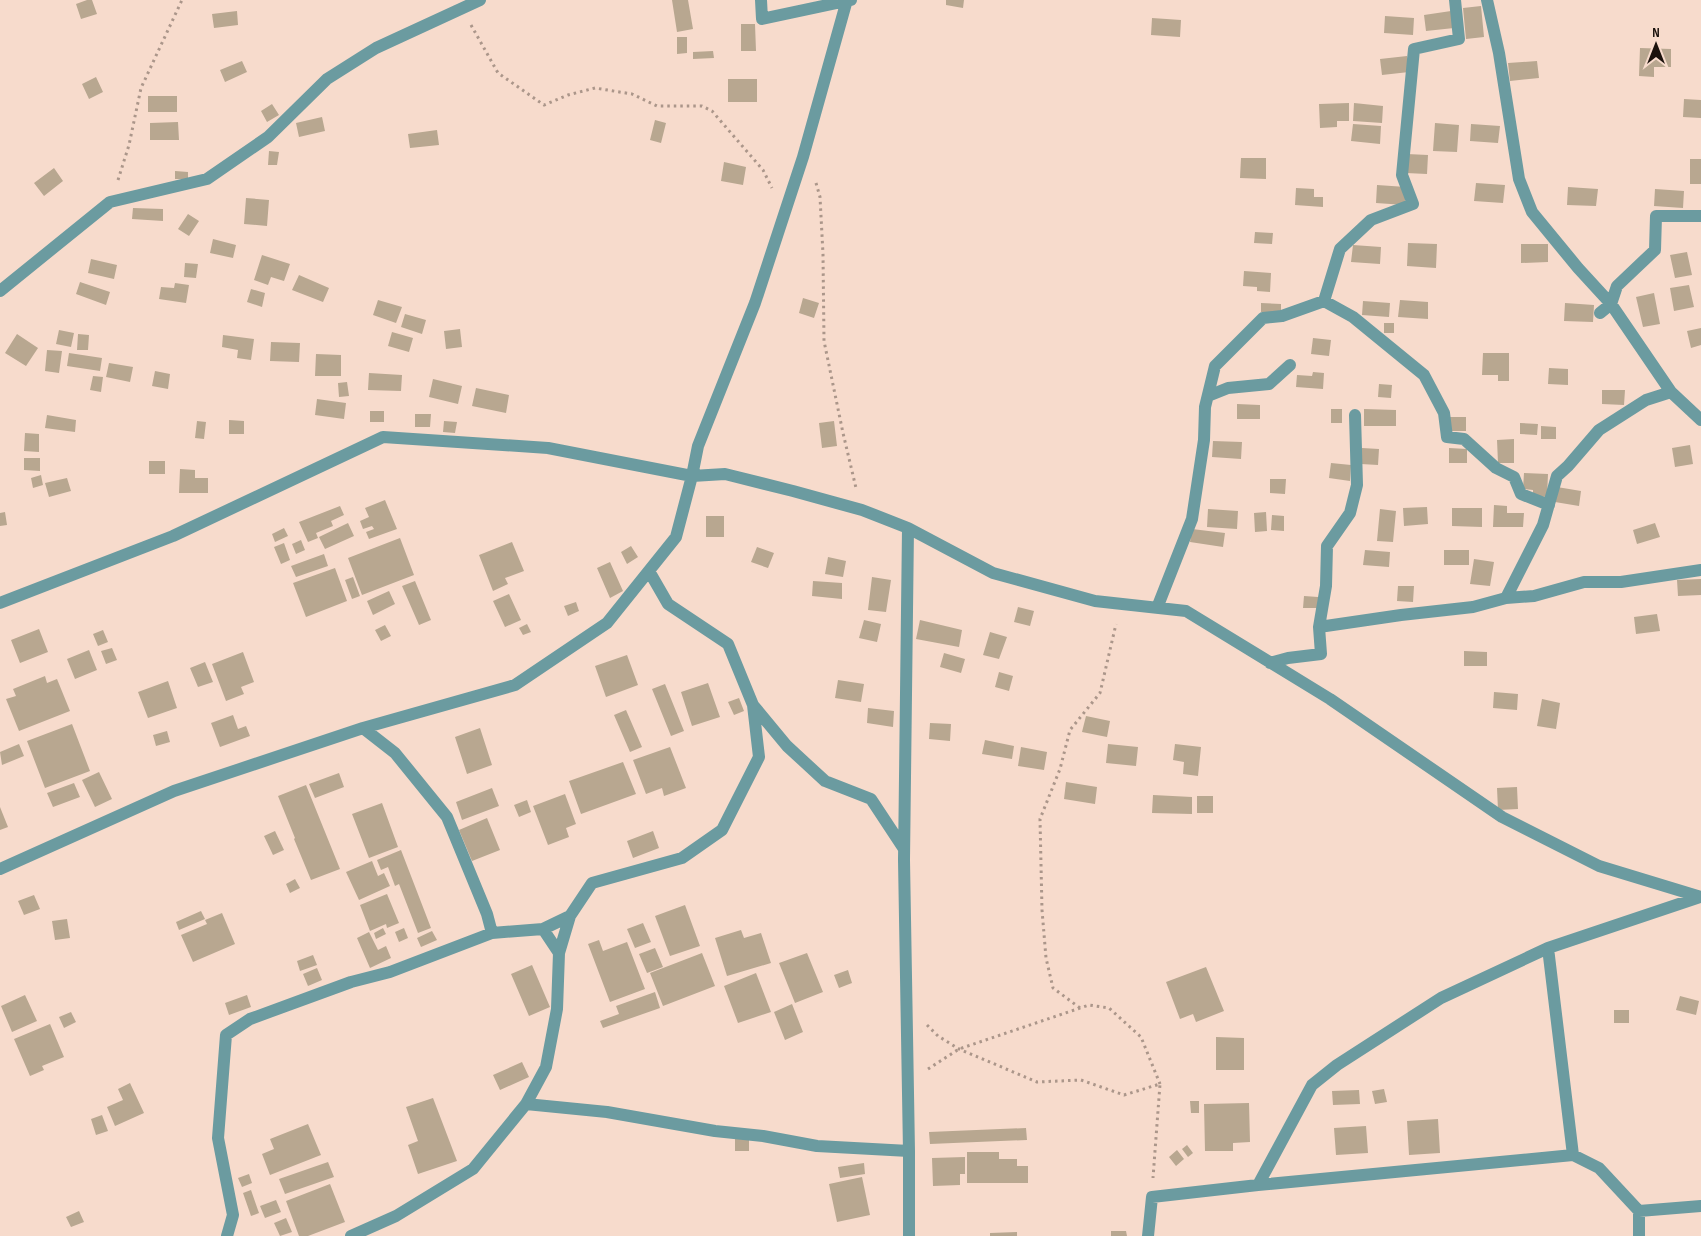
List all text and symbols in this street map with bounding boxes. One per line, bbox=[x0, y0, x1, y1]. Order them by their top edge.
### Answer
north arrow bbox=[1631, 20, 1681, 70]
text: N bbox=[1652, 24, 1660, 41]

